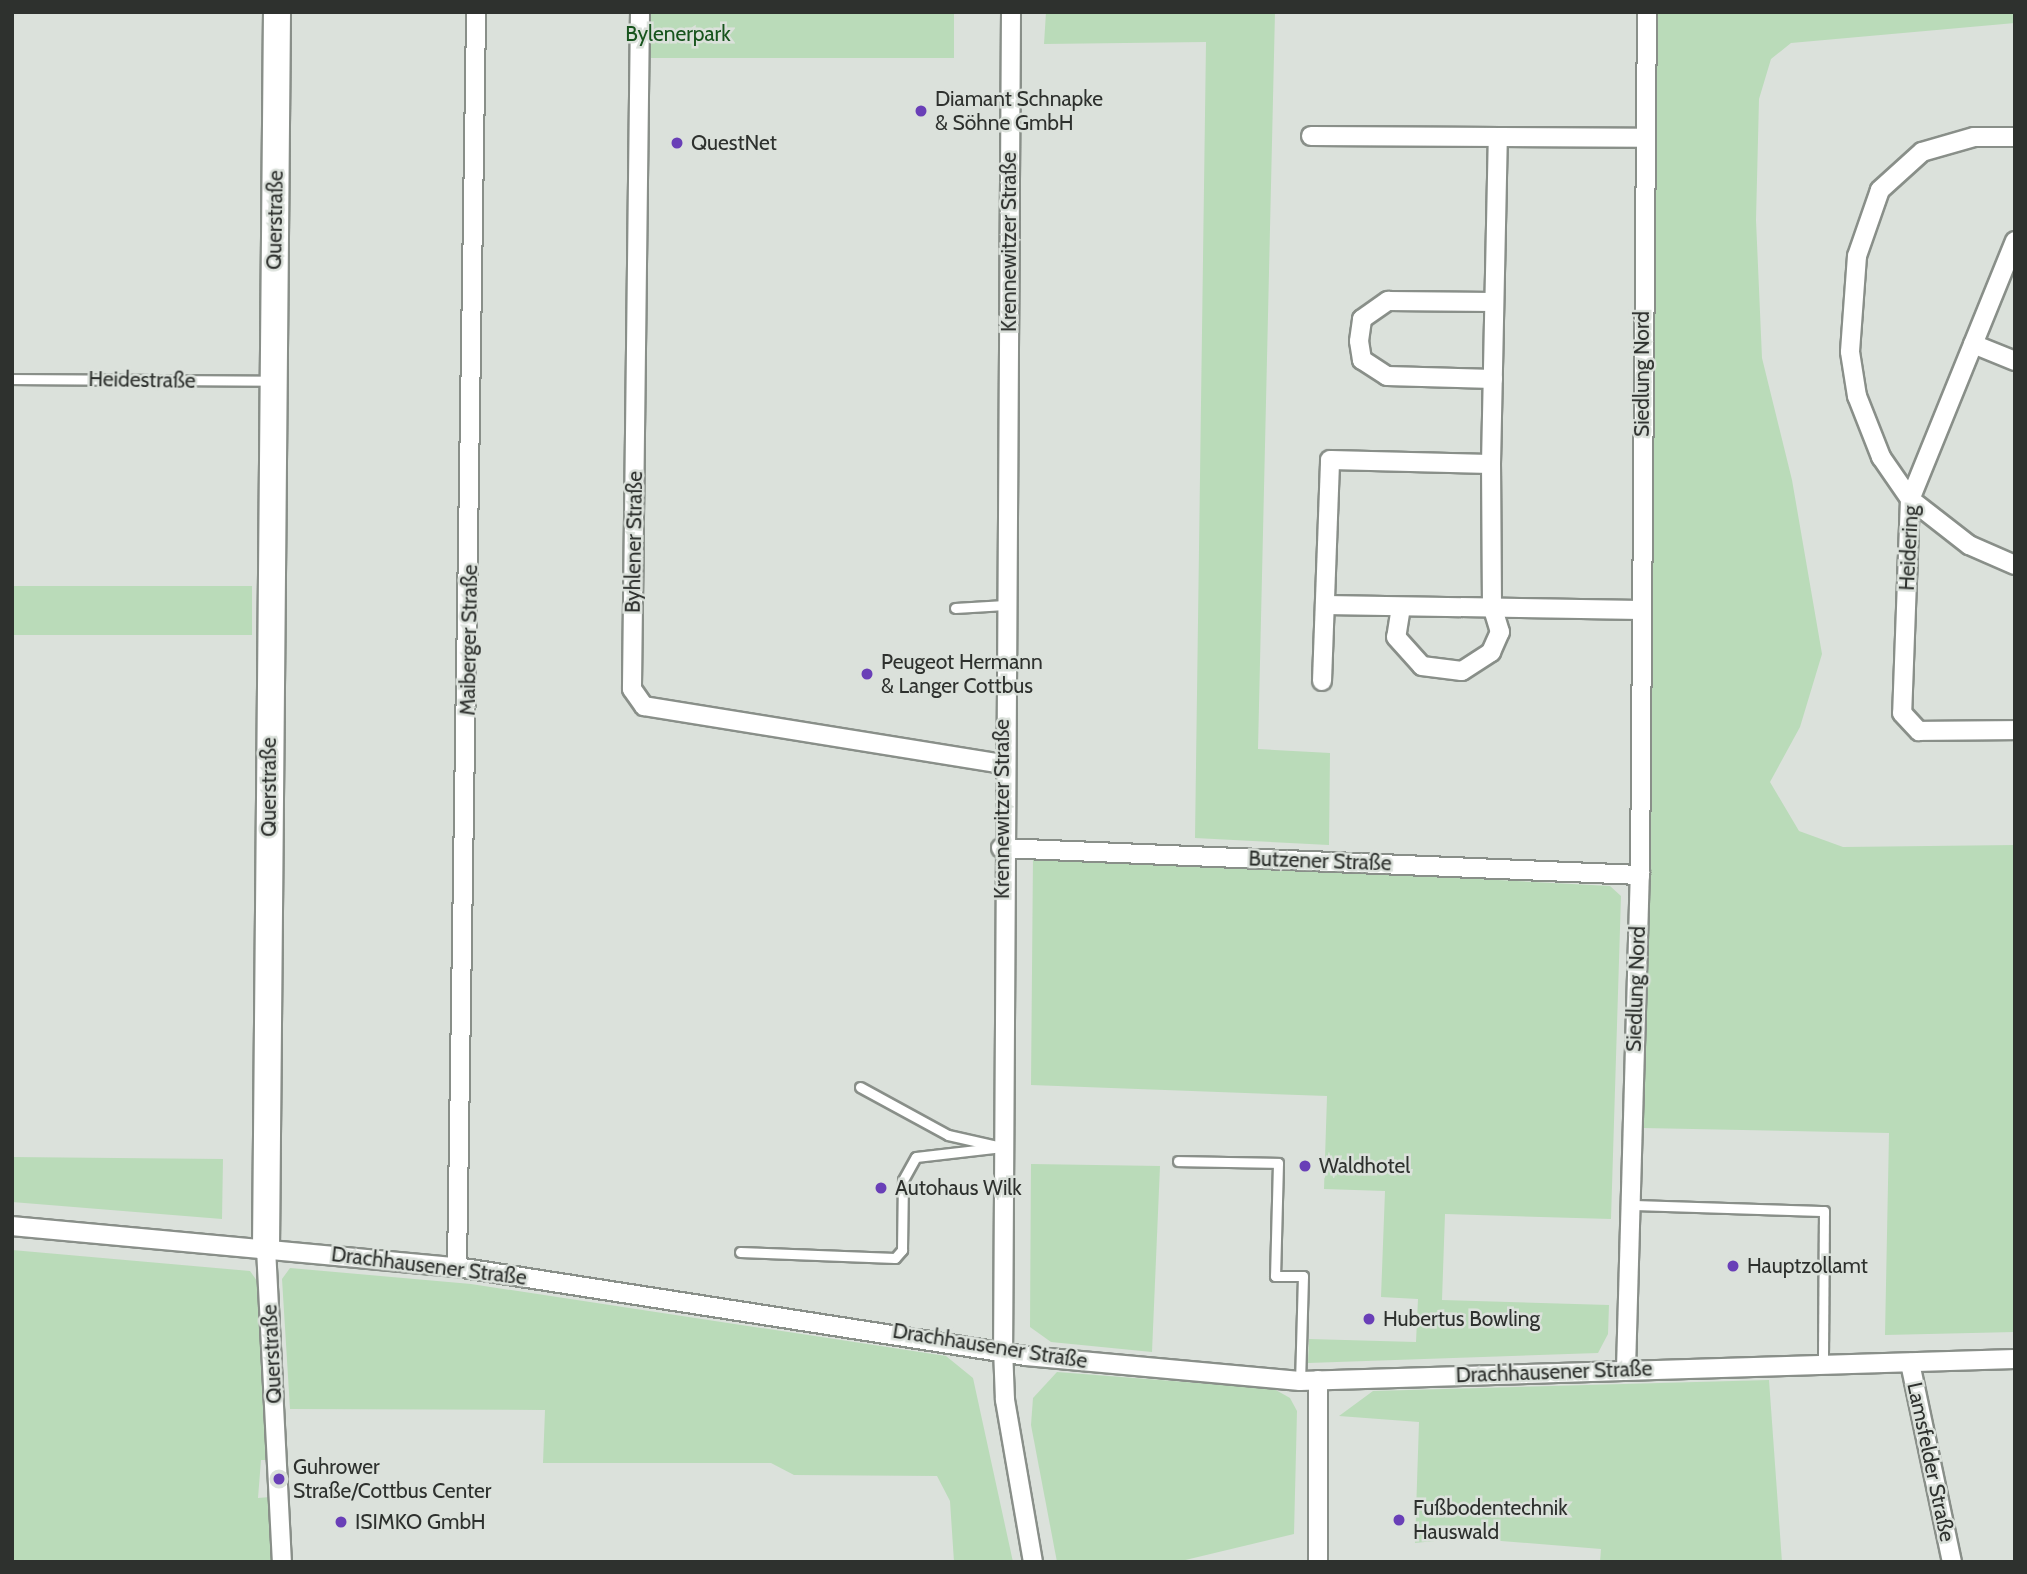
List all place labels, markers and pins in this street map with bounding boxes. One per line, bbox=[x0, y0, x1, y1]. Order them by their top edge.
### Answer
place label: Diamant Schnapke & Söhne GmbH bbox=[935, 86, 1103, 136]
marker: Diamant Schnapke & Söhne GmbH bbox=[913, 103, 929, 119]
place label: QuestNet bbox=[691, 130, 777, 156]
marker: QuestNet bbox=[669, 135, 685, 151]
place label: Peugeot Hermann & Langer Cottbus bbox=[881, 649, 1043, 699]
marker: Peugeot Hermann & Langer Cottbus bbox=[859, 666, 875, 682]
place label: Waldhotel bbox=[1319, 1153, 1410, 1179]
marker: Waldhotel bbox=[1297, 1158, 1313, 1174]
place label: Autohaus Wilk bbox=[895, 1175, 1022, 1201]
marker: Autohaus Wilk bbox=[873, 1180, 889, 1196]
place label: Hauptzollamt bbox=[1747, 1253, 1868, 1279]
marker: Hauptzollamt bbox=[1725, 1258, 1741, 1274]
place label: Hubertus Bowling bbox=[1383, 1306, 1540, 1332]
marker: Hubertus Bowling bbox=[1361, 1311, 1377, 1327]
place label: Guhrower Straße/Cottbus Center bbox=[293, 1454, 491, 1504]
marker: Guhrower Straße/Cottbus Center bbox=[271, 1471, 287, 1487]
place label: Fußbodentechnik Hauswald bbox=[1413, 1495, 1568, 1545]
place label: ISIMKO GmbH bbox=[355, 1509, 485, 1535]
marker: Fußbodentechnik Hauswald bbox=[1391, 1512, 1407, 1528]
marker: ISIMKO GmbH bbox=[333, 1514, 349, 1530]

